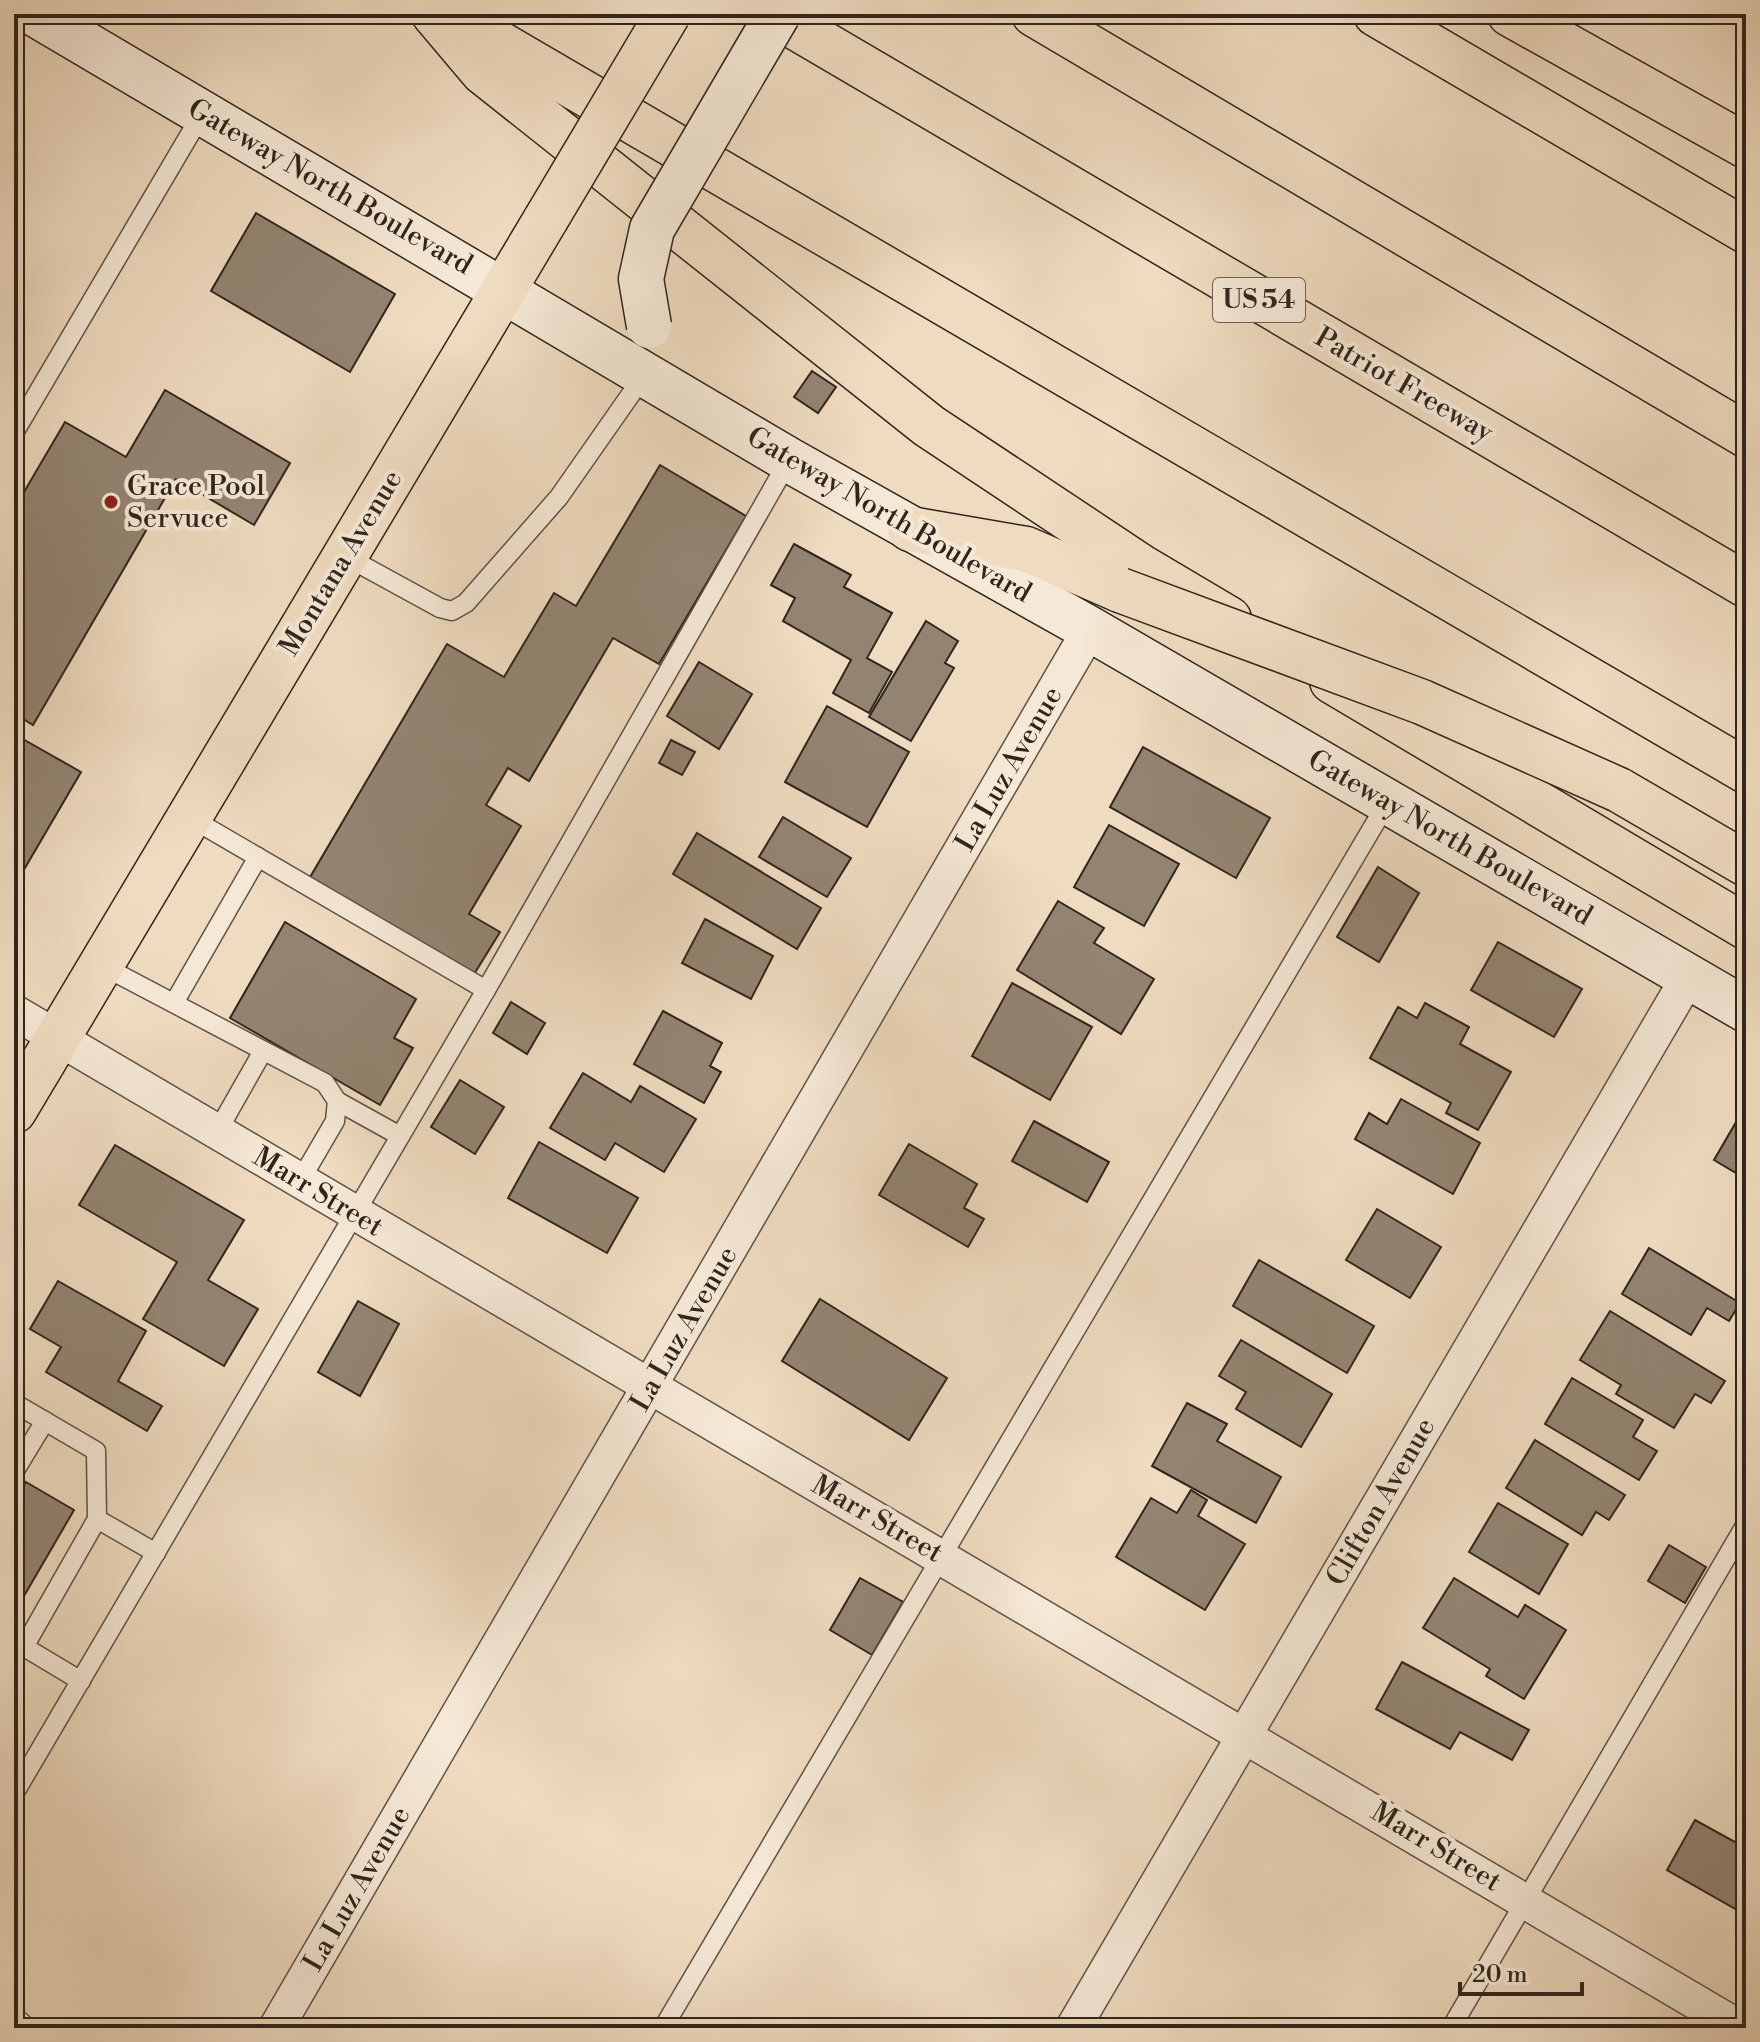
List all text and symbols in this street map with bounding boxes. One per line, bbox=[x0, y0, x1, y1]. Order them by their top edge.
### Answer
street label: Gateway North Boulevard bbox=[182, 91, 479, 283]
road number: US 54 bbox=[1213, 278, 1305, 322]
street label: Patriot Freeway bbox=[1309, 320, 1500, 450]
street label: Gateway North Boulevard bbox=[741, 419, 1038, 611]
street label: Montana Avenue bbox=[272, 464, 410, 662]
place label: Grace Pool Servuce bbox=[127, 469, 265, 536]
marker: Grace Pool Servuce bbox=[102, 493, 120, 511]
street label: La Luz Avenue bbox=[948, 680, 1070, 858]
street label: Gateway North Boulevard bbox=[1302, 742, 1599, 934]
street label: Marr Street bbox=[247, 1140, 389, 1245]
street label: La Luz Avenue bbox=[623, 1240, 745, 1418]
street label: Clifton Avenue bbox=[1319, 1412, 1443, 1592]
street label: Marr Street bbox=[805, 1467, 949, 1571]
street label: Marr Street bbox=[1365, 1795, 1507, 1900]
street label: La Luz Avenue bbox=[296, 1800, 418, 1978]
scale bar bbox=[1460, 1946, 1582, 1996]
text: 20 m bbox=[1472, 1960, 1528, 1990]

